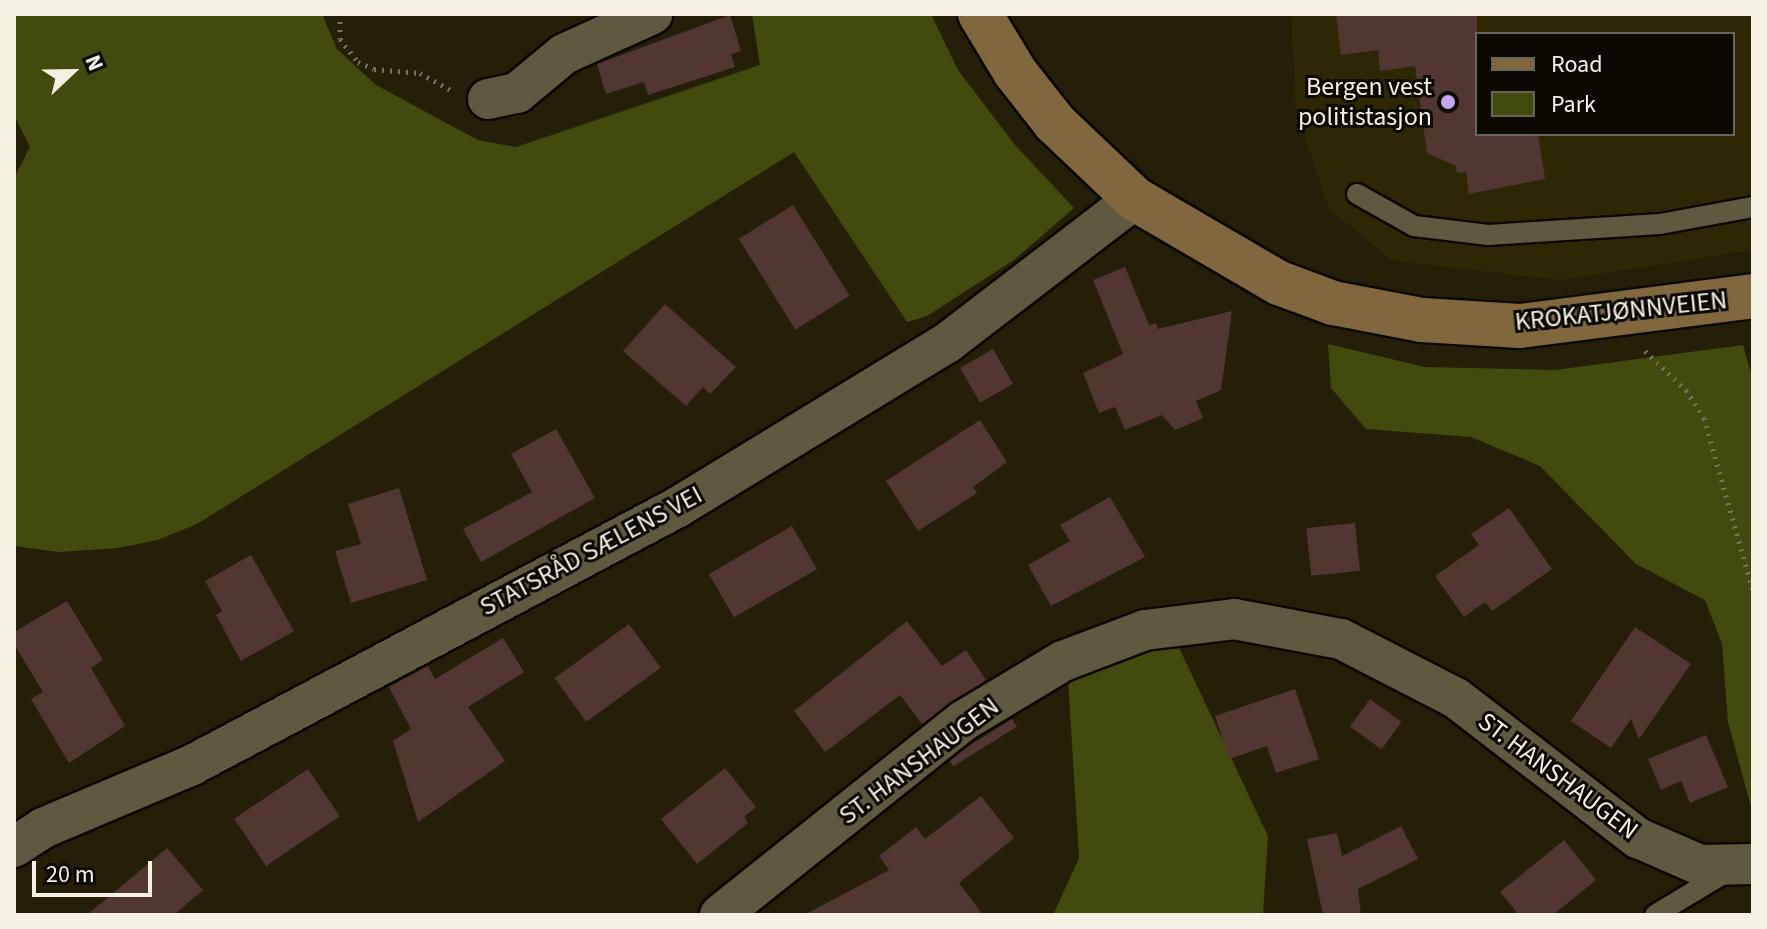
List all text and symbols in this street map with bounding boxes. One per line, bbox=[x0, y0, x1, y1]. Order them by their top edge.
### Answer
north arrow bbox=[32, 32, 112, 112]
legend bbox=[1475, 32, 1735, 136]
text: Road bbox=[1551, 47, 1603, 82]
text: N bbox=[77, 50, 112, 76]
place label: Bergen vest politistasjon bbox=[1298, 71, 1432, 132]
text: Park bbox=[1551, 87, 1596, 122]
marker: Bergen vest politistasjon bbox=[1439, 93, 1457, 111]
street label: KROKATJØNNVEIEN bbox=[1513, 284, 1729, 338]
street label: STATSRÅD SÆLENS VEI bbox=[475, 479, 707, 623]
street label: ST. HANSHAUGEN bbox=[833, 691, 1005, 831]
street label: ST. HANSHAUGEN bbox=[1472, 706, 1644, 846]
scale bar bbox=[36, 845, 156, 895]
text: 20 m bbox=[46, 857, 95, 892]

